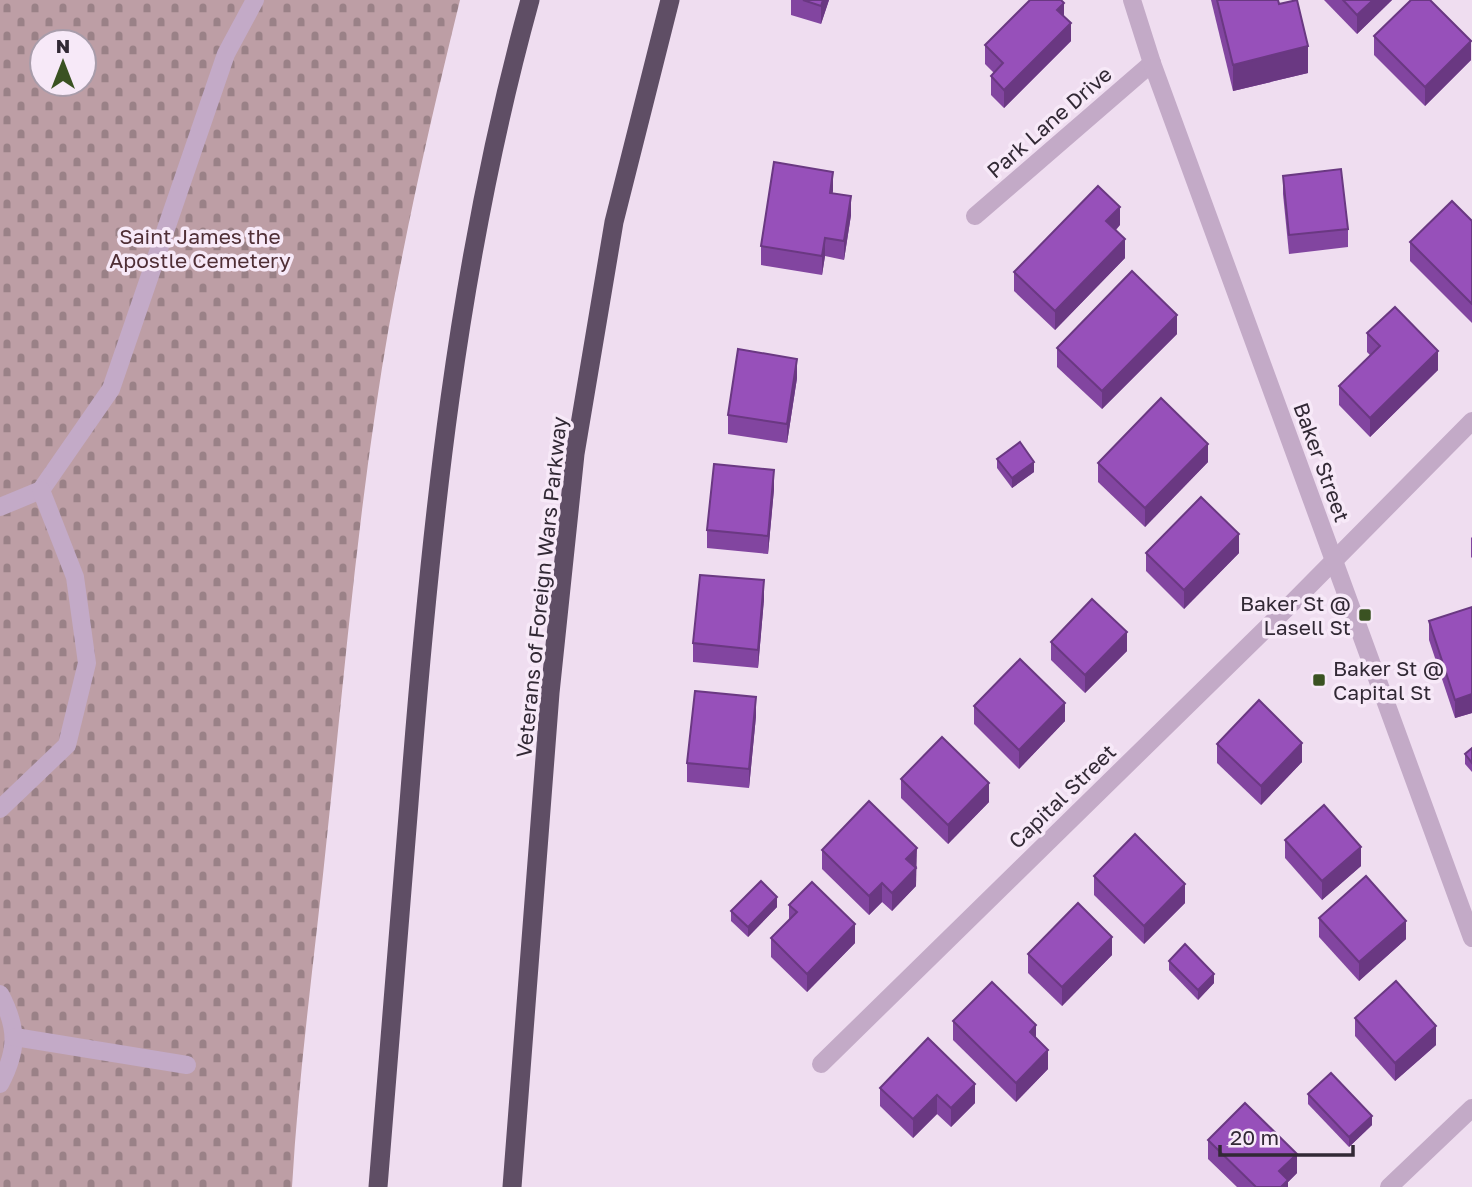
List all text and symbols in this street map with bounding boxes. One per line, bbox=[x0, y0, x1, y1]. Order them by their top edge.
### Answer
north arrow bbox=[28, 28, 98, 98]
text: N bbox=[56, 34, 70, 57]
street label: Park Lane Drive bbox=[981, 61, 1117, 183]
park label: Saint James the Apostle Cemetery bbox=[109, 223, 291, 273]
street label: Baker Street bbox=[1288, 399, 1356, 525]
street label: Veterans of Foreign Wars Parkway bbox=[510, 415, 572, 759]
place label: Baker St @ Lasell St bbox=[1240, 590, 1351, 640]
marker: Baker St @ Lasell St bbox=[1357, 607, 1373, 623]
place label: Baker St @ Capital St bbox=[1333, 655, 1444, 705]
marker: Baker St @ Capital St bbox=[1311, 672, 1327, 688]
street label: Capital Street bbox=[1003, 738, 1121, 854]
scale bar bbox=[1220, 1114, 1353, 1158]
text: 20 m bbox=[1230, 1124, 1279, 1150]

